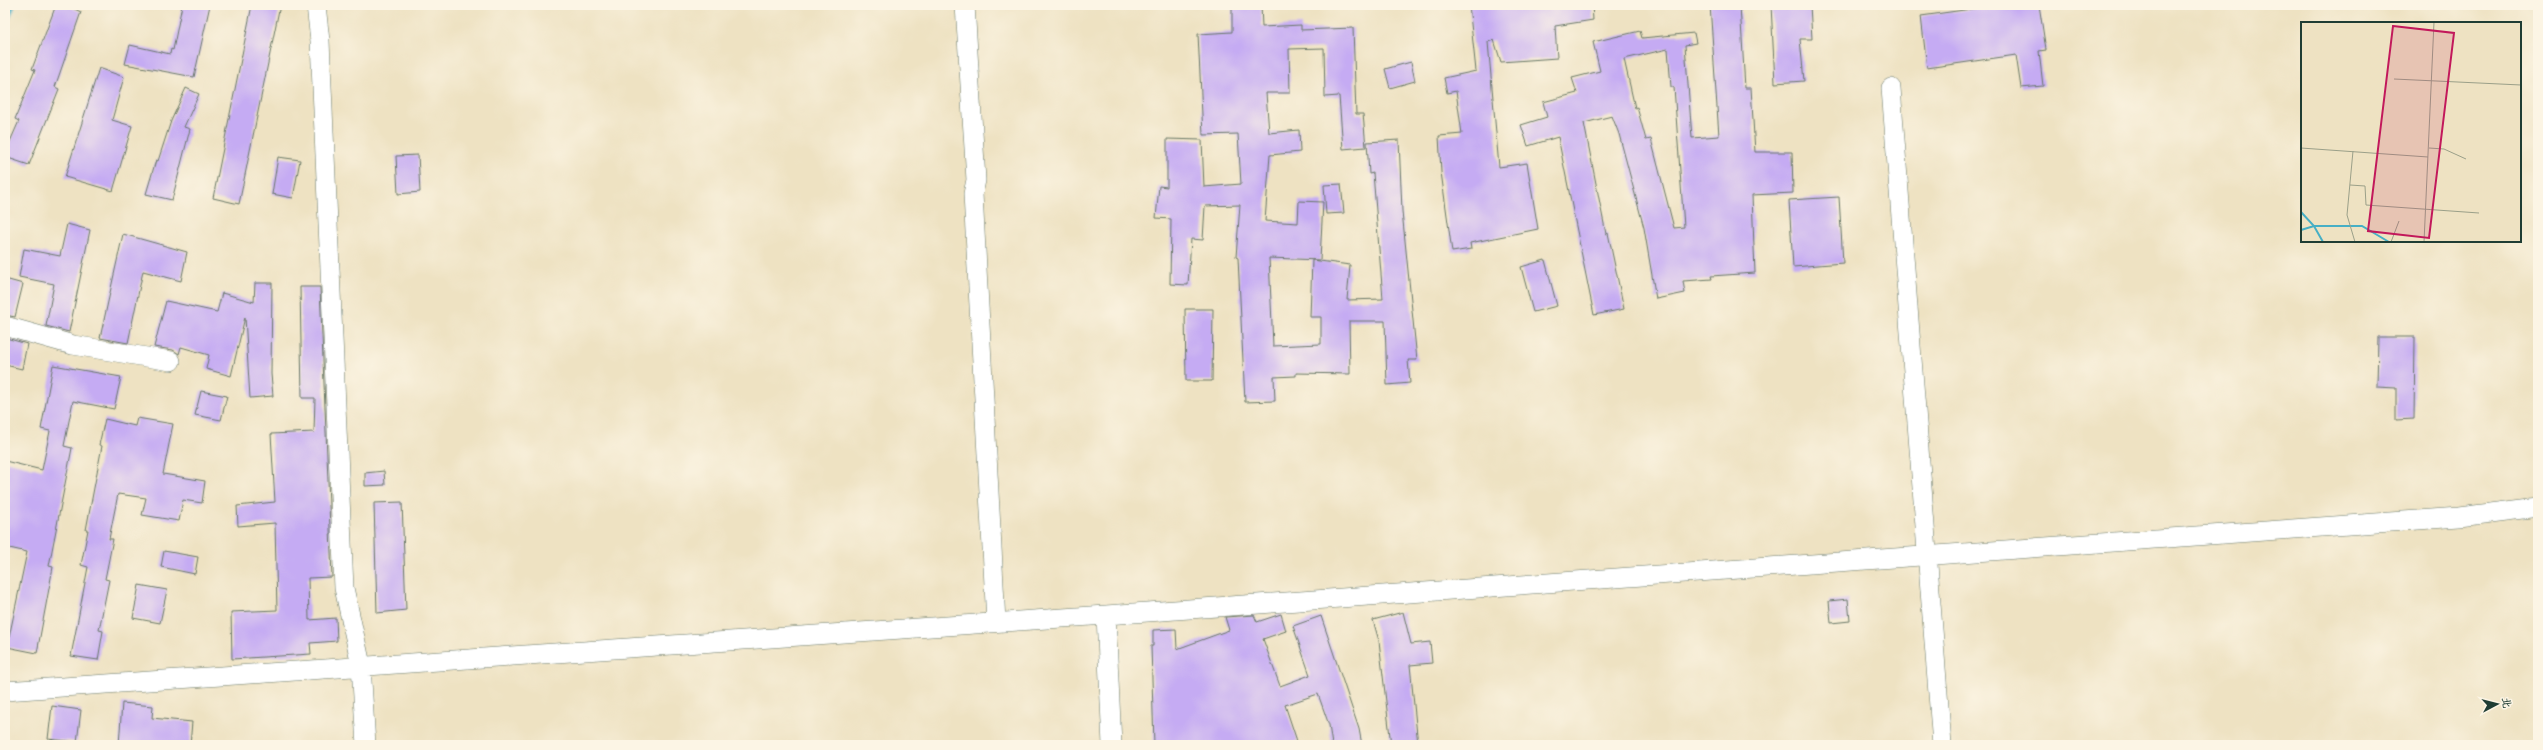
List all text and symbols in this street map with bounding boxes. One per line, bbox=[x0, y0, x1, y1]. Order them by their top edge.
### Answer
inset map bbox=[2301, 22, 2521, 242]
north arrow bbox=[2477, 684, 2517, 724]
text: 北 bbox=[2499, 697, 2514, 709]

